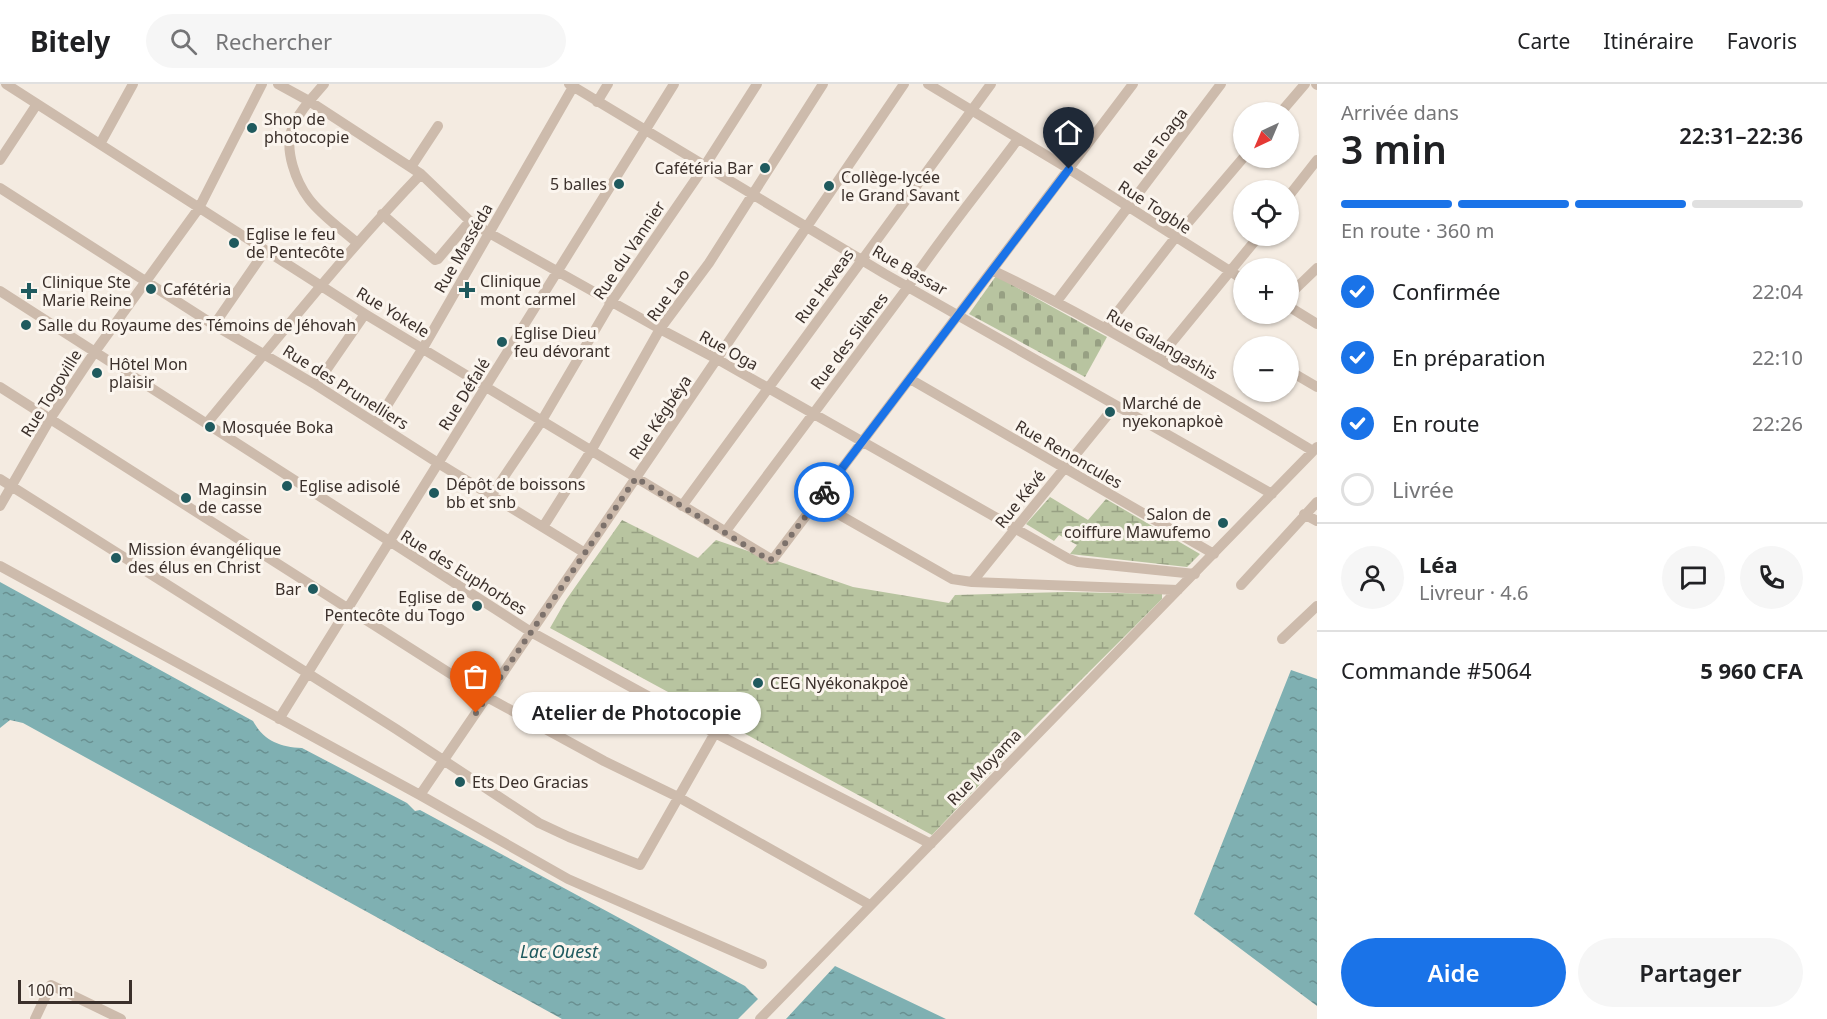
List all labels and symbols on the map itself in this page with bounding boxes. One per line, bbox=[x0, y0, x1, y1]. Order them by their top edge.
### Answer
north arrow bbox=[1233, 102, 1299, 168]
street label: Rue Toaga bbox=[1128, 103, 1192, 179]
pin bbox=[1043, 107, 1094, 169]
place label: Shop de photocopie bbox=[264, 108, 349, 148]
marker: Shop de photocopie bbox=[245, 121, 259, 135]
place label: Cafétéria Bar bbox=[655, 157, 753, 179]
marker: Cafétéria Bar bbox=[758, 161, 772, 175]
place label: Collège-lycée le Grand Savant bbox=[841, 166, 960, 206]
place label: 5 balles bbox=[550, 173, 607, 195]
street label: Rue Togble bbox=[1114, 175, 1196, 239]
marker: 5 balles bbox=[612, 177, 626, 191]
marker: Collège-lycée le Grand Savant bbox=[822, 179, 836, 193]
street label: Rue du Vannier bbox=[588, 196, 670, 304]
street label: Rue Masséda bbox=[429, 199, 497, 297]
place label: Eglise le feu de Pentecôte bbox=[246, 223, 345, 263]
marker: Eglise le feu de Pentecôte bbox=[227, 236, 241, 250]
street label: Rue Bassar bbox=[868, 240, 952, 301]
street label: Rue Heveas bbox=[789, 244, 859, 328]
street label: Rue Lao bbox=[641, 264, 695, 326]
place label: Clinique mont carmel bbox=[480, 270, 576, 310]
place label: Clinique Ste Marie Reine bbox=[42, 271, 131, 311]
place label: Cafétéria bbox=[163, 278, 231, 300]
marker: Clinique mont carmel bbox=[458, 281, 476, 299]
marker: Clinique Ste Marie Reine bbox=[20, 282, 38, 300]
marker: Cafétéria bbox=[144, 282, 158, 296]
street label: Rue Yokele bbox=[352, 282, 434, 342]
street label: Rue des Silènes bbox=[805, 288, 893, 394]
street label: Rue Galangashis bbox=[1102, 303, 1222, 385]
place label: Salle du Royaume des Témoins de Jéhovah bbox=[38, 314, 356, 336]
marker: Salle du Royaume des Témoins de Jéhovah bbox=[19, 318, 33, 332]
place label: Eglise Dieu feu dévorant bbox=[514, 322, 610, 362]
street label: Rue Oga bbox=[696, 325, 762, 375]
marker: Eglise Dieu feu dévorant bbox=[495, 335, 509, 349]
street label: Rue des Prunelliers bbox=[279, 339, 413, 435]
street label: Rue Togoville bbox=[15, 345, 87, 441]
place label: Hôtel Mon plaisir bbox=[109, 353, 188, 393]
street label: Rue Défalé bbox=[433, 354, 495, 434]
marker: Hôtel Mon plaisir bbox=[90, 366, 104, 380]
street label: Rue Kégbéya bbox=[624, 370, 696, 464]
place label: Marché de nyekonapkoè bbox=[1122, 392, 1223, 432]
marker: Marché de nyekonapkoè bbox=[1103, 405, 1117, 419]
street label: Rue Renoncules bbox=[1012, 415, 1126, 493]
place label: Mosquée Boka bbox=[222, 416, 333, 438]
marker: Mosquée Boka bbox=[203, 420, 217, 434]
courier bbox=[794, 462, 854, 522]
street label: Rue Kévé bbox=[990, 465, 1050, 533]
place label: Dépôt de boissons bb et snb bbox=[446, 473, 585, 513]
place label: Eglise adisolé bbox=[299, 475, 400, 497]
place label: Maginsin de casse bbox=[198, 478, 267, 518]
marker: Eglise adisolé bbox=[280, 479, 294, 493]
marker: Dépôt de boissons bb et snb bbox=[427, 486, 441, 500]
marker: Maginsin de casse bbox=[179, 491, 193, 505]
place label: Salon de coiffure Mawufemo bbox=[1064, 503, 1211, 543]
marker: Salon de coiffure Mawufemo bbox=[1216, 516, 1230, 530]
street label: Rue des Euphorbes bbox=[397, 524, 531, 620]
place label: Mission évangélique des élus en Christ bbox=[128, 538, 281, 578]
marker: Mission évangélique des élus en Christ bbox=[109, 551, 123, 565]
place label: Bar bbox=[275, 578, 301, 600]
marker: Bar bbox=[306, 582, 320, 596]
place label: Eglise de Pentecôte du Togo bbox=[324, 586, 465, 626]
marker: Eglise de Pentecôte du Togo bbox=[470, 599, 484, 613]
pin bbox=[450, 651, 501, 713]
place label: CEG Nyékonakpoè bbox=[770, 672, 908, 694]
marker: CEG Nyékonakpoè bbox=[751, 676, 765, 690]
callout: Atelier de Photocopie bbox=[512, 692, 761, 734]
street label: Rue Moyama bbox=[942, 724, 1026, 810]
place label: Ets Deo Gracias bbox=[472, 771, 588, 793]
marker: Ets Deo Gracias bbox=[453, 775, 467, 789]
water label: Lac Ouest bbox=[520, 939, 599, 963]
scale bar bbox=[18, 977, 132, 1004]

